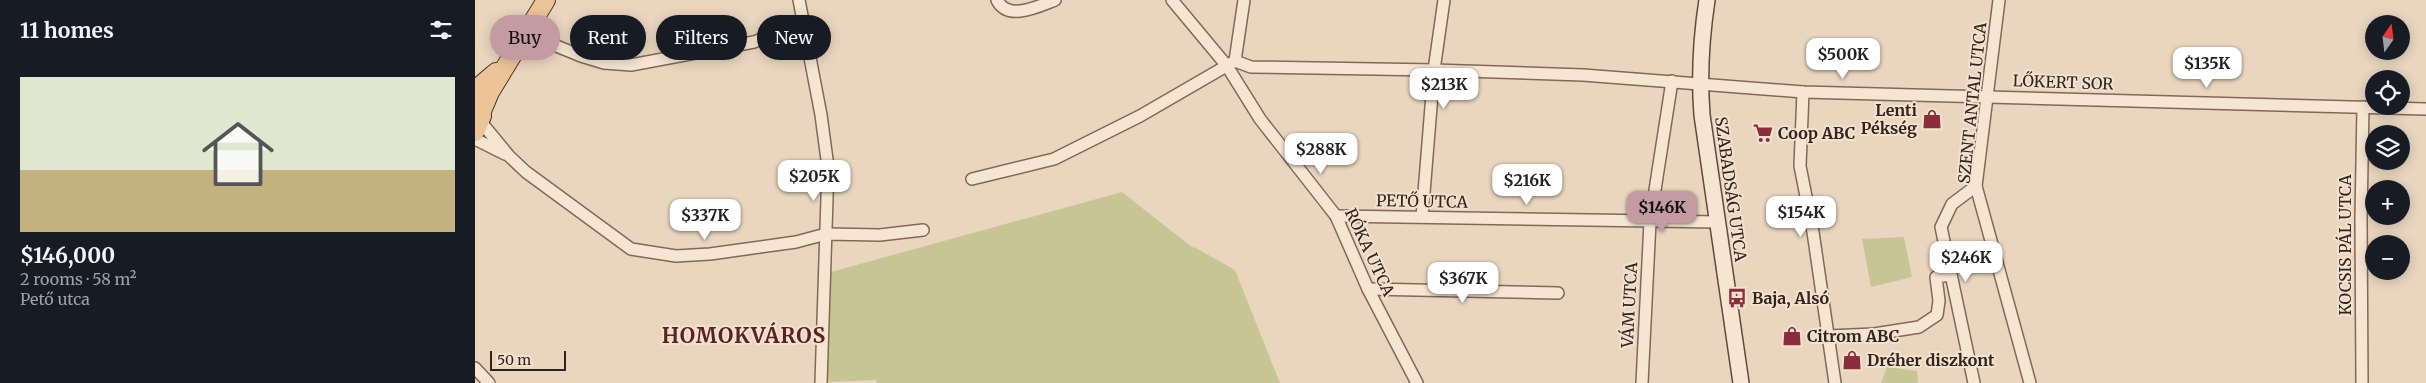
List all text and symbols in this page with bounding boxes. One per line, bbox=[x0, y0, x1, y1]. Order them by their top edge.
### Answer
chip: Buy bbox=[490, 15, 560, 60]
chip: Rent bbox=[570, 15, 646, 60]
chip: Filters bbox=[656, 15, 747, 60]
chip: New bbox=[757, 15, 831, 60]
north arrow bbox=[2365, 15, 2410, 60]
map controls bbox=[2365, 15, 2410, 280]
icon: filters bbox=[427, 16, 455, 44]
text: 11 homes bbox=[20, 17, 114, 44]
street label: SZENT ANTAL UTCA bbox=[1954, 21, 1991, 185]
pin: $500K bbox=[1808, 38, 1878, 80]
text: $500K bbox=[1817, 44, 1869, 64]
pin: $135K bbox=[2172, 46, 2242, 89]
text: $135K bbox=[2184, 53, 2230, 73]
pin: $213K bbox=[1409, 68, 1479, 110]
street label: LŐKERT SOR bbox=[2012, 70, 2115, 94]
button: locate bbox=[2365, 70, 2410, 115]
text: $213K bbox=[1421, 74, 1467, 94]
place label: Lenti Pékség bbox=[1861, 100, 1918, 138]
shop icon: Lenti Pékség bbox=[1921, 108, 1943, 130]
icon: home bbox=[193, 109, 283, 199]
street label: SZABADSÁG UTCA bbox=[1711, 115, 1751, 263]
supermarket icon: Coop ABC bbox=[1752, 122, 1774, 144]
place label: Coop ABC bbox=[1778, 123, 1855, 143]
button: layers bbox=[2365, 125, 2410, 170]
pin: $288K bbox=[1286, 132, 1356, 175]
text: $288K bbox=[1296, 139, 1346, 159]
pin: $205K bbox=[779, 160, 849, 202]
pin: $216K bbox=[1492, 164, 1562, 206]
text: $205K bbox=[789, 166, 839, 186]
text: $216K bbox=[1503, 170, 1551, 190]
street label: KOCSIS PÁL UTCA bbox=[2335, 174, 2355, 316]
button: + bbox=[2365, 180, 2410, 225]
street label: PETŐ UTCA bbox=[1376, 190, 1469, 212]
pin: $146K bbox=[1627, 190, 1697, 233]
pin: $154K bbox=[1766, 196, 1836, 238]
text: $146K bbox=[1638, 197, 1686, 217]
pin: $337K bbox=[670, 198, 740, 241]
text: $154K bbox=[1777, 202, 1825, 222]
text: $337K bbox=[681, 205, 729, 225]
street label: RÓKA UTCA bbox=[1341, 205, 1399, 300]
button: − bbox=[2365, 235, 2410, 280]
pin: $246K bbox=[1931, 240, 2001, 283]
text: $146,000 bbox=[20, 242, 115, 269]
text: $246K bbox=[1941, 247, 1991, 267]
street label: VÁM UTCA bbox=[1617, 261, 1641, 349]
pin: $367K bbox=[1428, 262, 1498, 304]
text: $367K bbox=[1439, 268, 1488, 288]
text: 2 rooms · 58 m² bbox=[20, 269, 137, 289]
bus stop icon: Baja, Alsó bbox=[1726, 287, 1748, 309]
place label: Baja, Alsó bbox=[1752, 288, 1830, 309]
text: Pető utca bbox=[20, 289, 90, 309]
district label: HOMOKVÁROS bbox=[662, 321, 826, 349]
shop icon: Citrom ABC bbox=[1781, 325, 1803, 347]
place label: Citrom ABC bbox=[1807, 326, 1899, 346]
scale bar bbox=[490, 348, 566, 371]
shop icon: Dréher diszkont bbox=[1841, 349, 1863, 371]
place label: Dréher diszkont bbox=[1867, 350, 1995, 370]
text: 50 m bbox=[497, 351, 531, 369]

